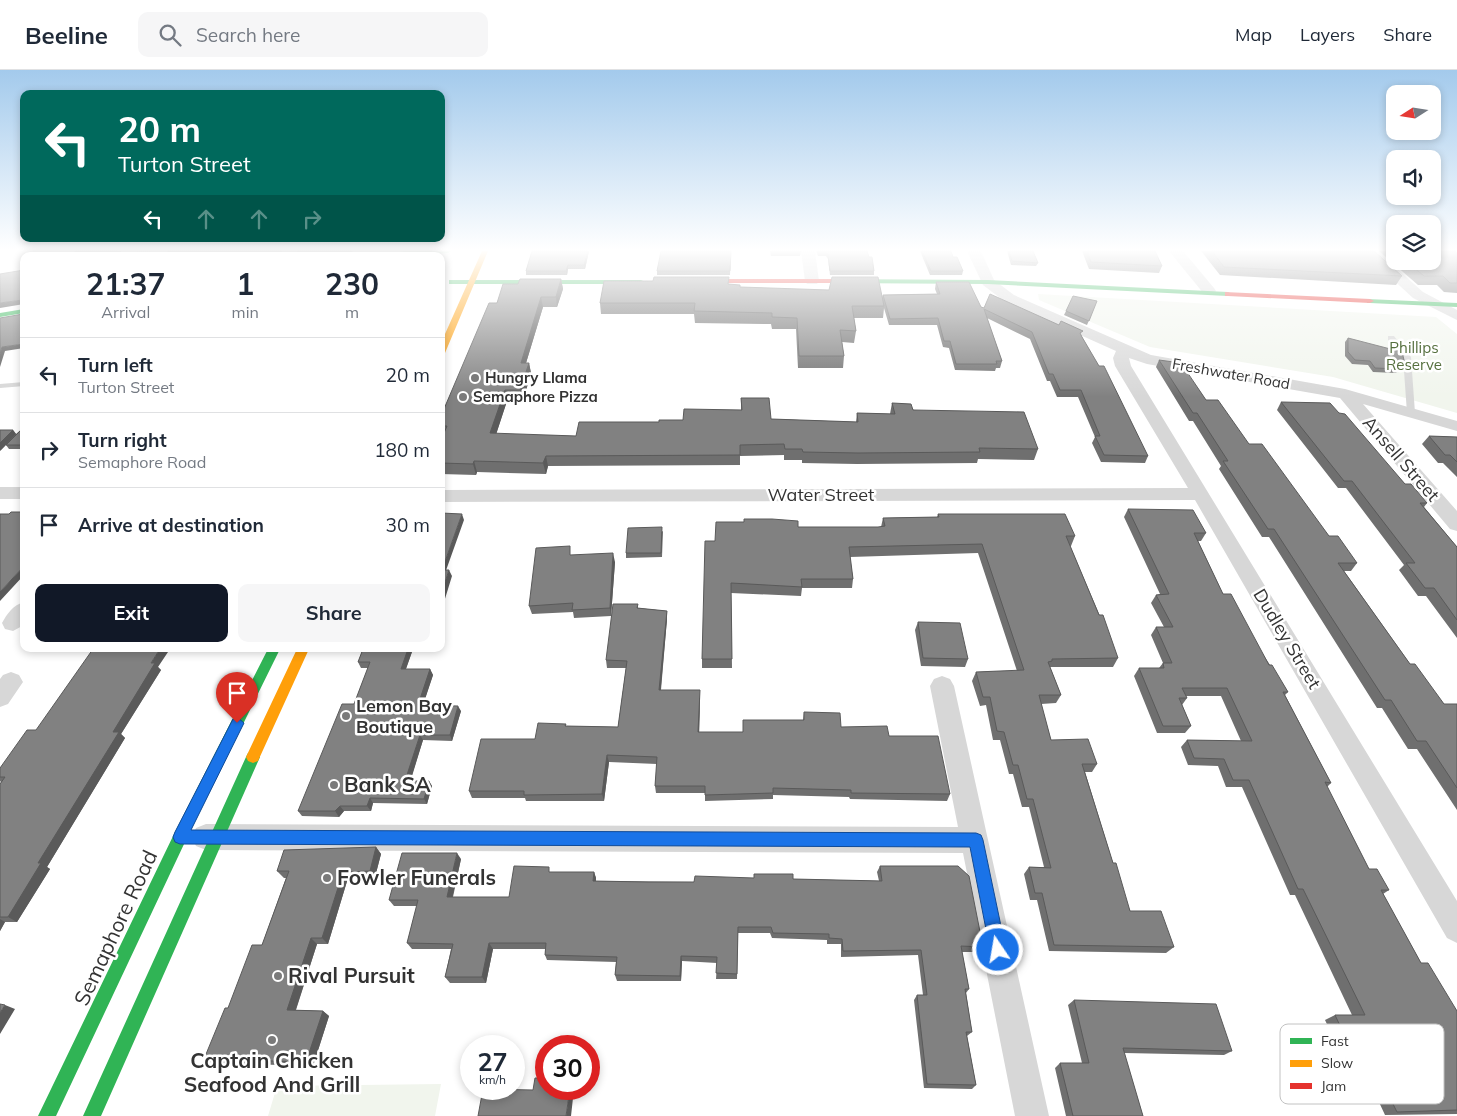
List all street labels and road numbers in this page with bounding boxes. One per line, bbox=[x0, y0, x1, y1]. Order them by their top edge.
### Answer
street label: Freshwater Road bbox=[1171, 354, 1291, 393]
street label: Ansell Street bbox=[1358, 411, 1445, 506]
street label: Water Street bbox=[768, 483, 874, 506]
street label: Dudley Street bbox=[1249, 585, 1326, 693]
street label: Semaphore Road bbox=[68, 846, 162, 1009]

